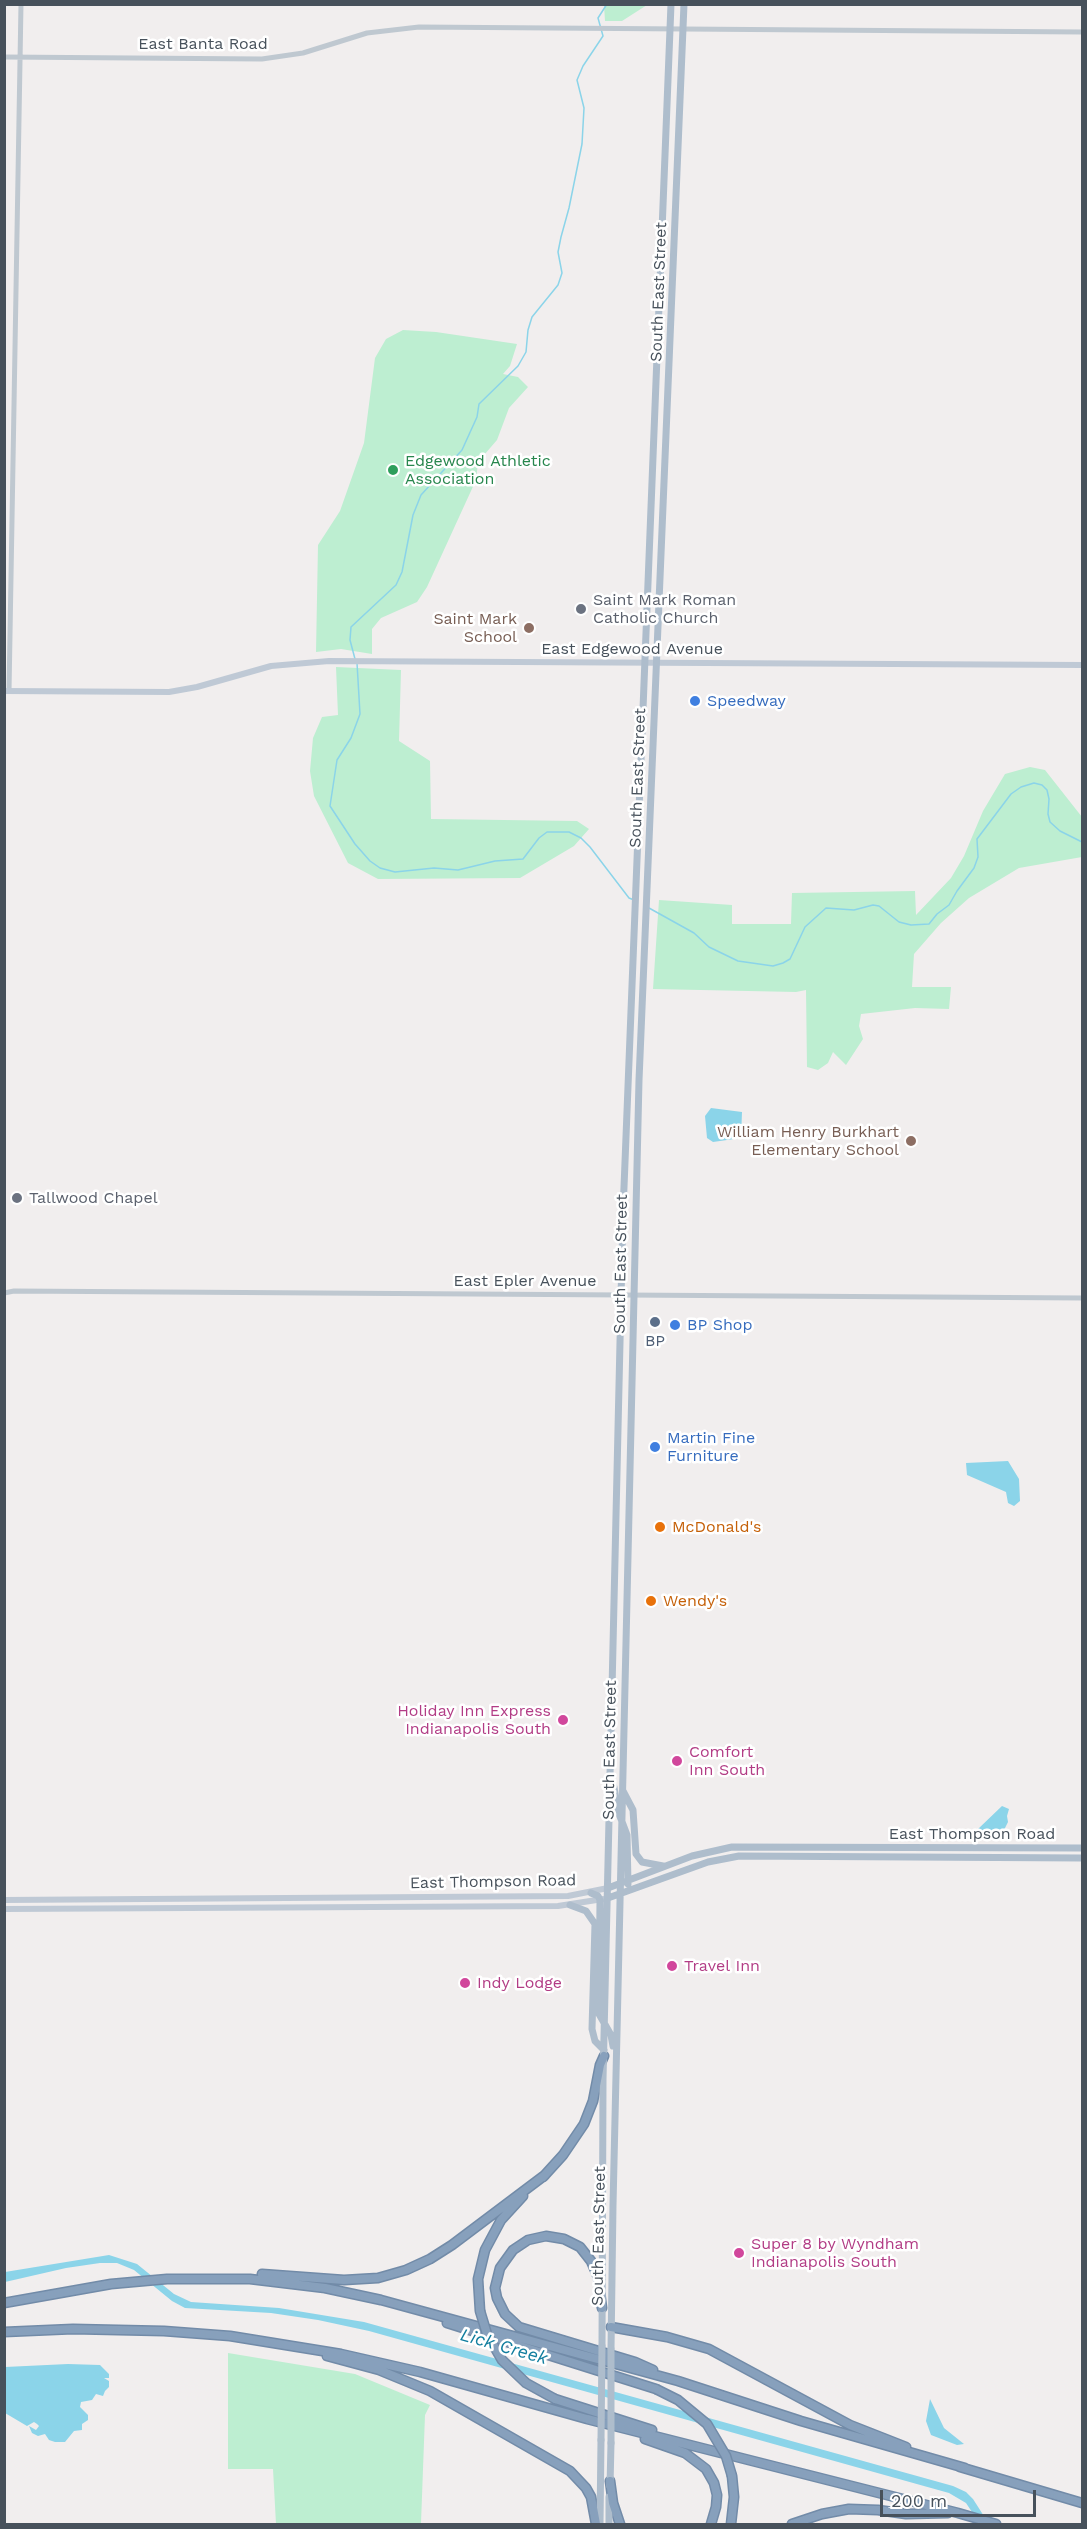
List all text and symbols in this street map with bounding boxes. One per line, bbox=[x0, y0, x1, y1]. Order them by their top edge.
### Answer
street label: East Banta Road bbox=[138, 34, 268, 54]
street label: South East Street bbox=[647, 222, 671, 362]
place label: Edgewood Athletic Association bbox=[405, 451, 551, 489]
marker: Edgewood Athletic Association bbox=[386, 463, 400, 477]
place label: Saint Mark Roman Catholic Church bbox=[593, 590, 736, 628]
marker: Saint Mark Roman Catholic Church bbox=[574, 602, 588, 616]
place label: Saint Mark School bbox=[433, 609, 517, 647]
marker: Saint Mark School bbox=[522, 621, 536, 635]
street label: East Edgewood Avenue bbox=[541, 639, 723, 659]
place label: Speedway bbox=[707, 691, 786, 711]
marker: Speedway bbox=[688, 694, 702, 708]
street label: South East Street bbox=[626, 708, 650, 848]
place label: William Henry Burkhart Elementary School bbox=[717, 1122, 899, 1160]
marker: William Henry Burkhart Elementary School bbox=[904, 1134, 918, 1148]
place label: Tallwood Chapel bbox=[29, 1188, 158, 1208]
marker: Tallwood Chapel bbox=[10, 1191, 24, 1205]
street label: South East Street bbox=[610, 1194, 632, 1334]
street label: East Epler Avenue bbox=[454, 1271, 596, 1291]
marker: BP bbox=[648, 1315, 662, 1329]
place label: BP Shop bbox=[687, 1315, 752, 1335]
marker: BP Shop bbox=[668, 1318, 682, 1332]
place label: BP bbox=[645, 1331, 665, 1351]
place label: Martin Fine Furniture bbox=[667, 1428, 755, 1466]
marker: Martin Fine Furniture bbox=[648, 1440, 662, 1454]
place label: McDonald's bbox=[672, 1517, 761, 1537]
marker: McDonald's bbox=[653, 1520, 667, 1534]
place label: Wendy's bbox=[663, 1591, 727, 1611]
marker: Wendy's bbox=[644, 1594, 658, 1608]
street label: South East Street bbox=[599, 1680, 621, 1820]
place label: Holiday Inn Express Indianapolis South bbox=[397, 1701, 551, 1739]
marker: Holiday Inn Express Indianapolis South bbox=[556, 1713, 570, 1727]
place label: Comfort Inn South bbox=[689, 1742, 765, 1780]
marker: Comfort Inn South bbox=[670, 1754, 684, 1768]
street label: East Thompson Road bbox=[889, 1824, 1055, 1844]
street label: East Thompson Road bbox=[410, 1871, 576, 1893]
place label: Travel Inn bbox=[684, 1956, 760, 1976]
marker: Travel Inn bbox=[665, 1959, 679, 1973]
place label: Indy Lodge bbox=[477, 1973, 562, 1993]
marker: Indy Lodge bbox=[458, 1976, 472, 1990]
street label: South East Street bbox=[588, 2166, 610, 2306]
place label: Super 8 by Wyndham Indianapolis South bbox=[751, 2234, 919, 2272]
marker: Super 8 by Wyndham Indianapolis South bbox=[732, 2246, 746, 2260]
water label: Lick Creek bbox=[458, 2324, 550, 2370]
scale bar bbox=[883, 2478, 1039, 2516]
text: 200 m bbox=[891, 2490, 947, 2511]

